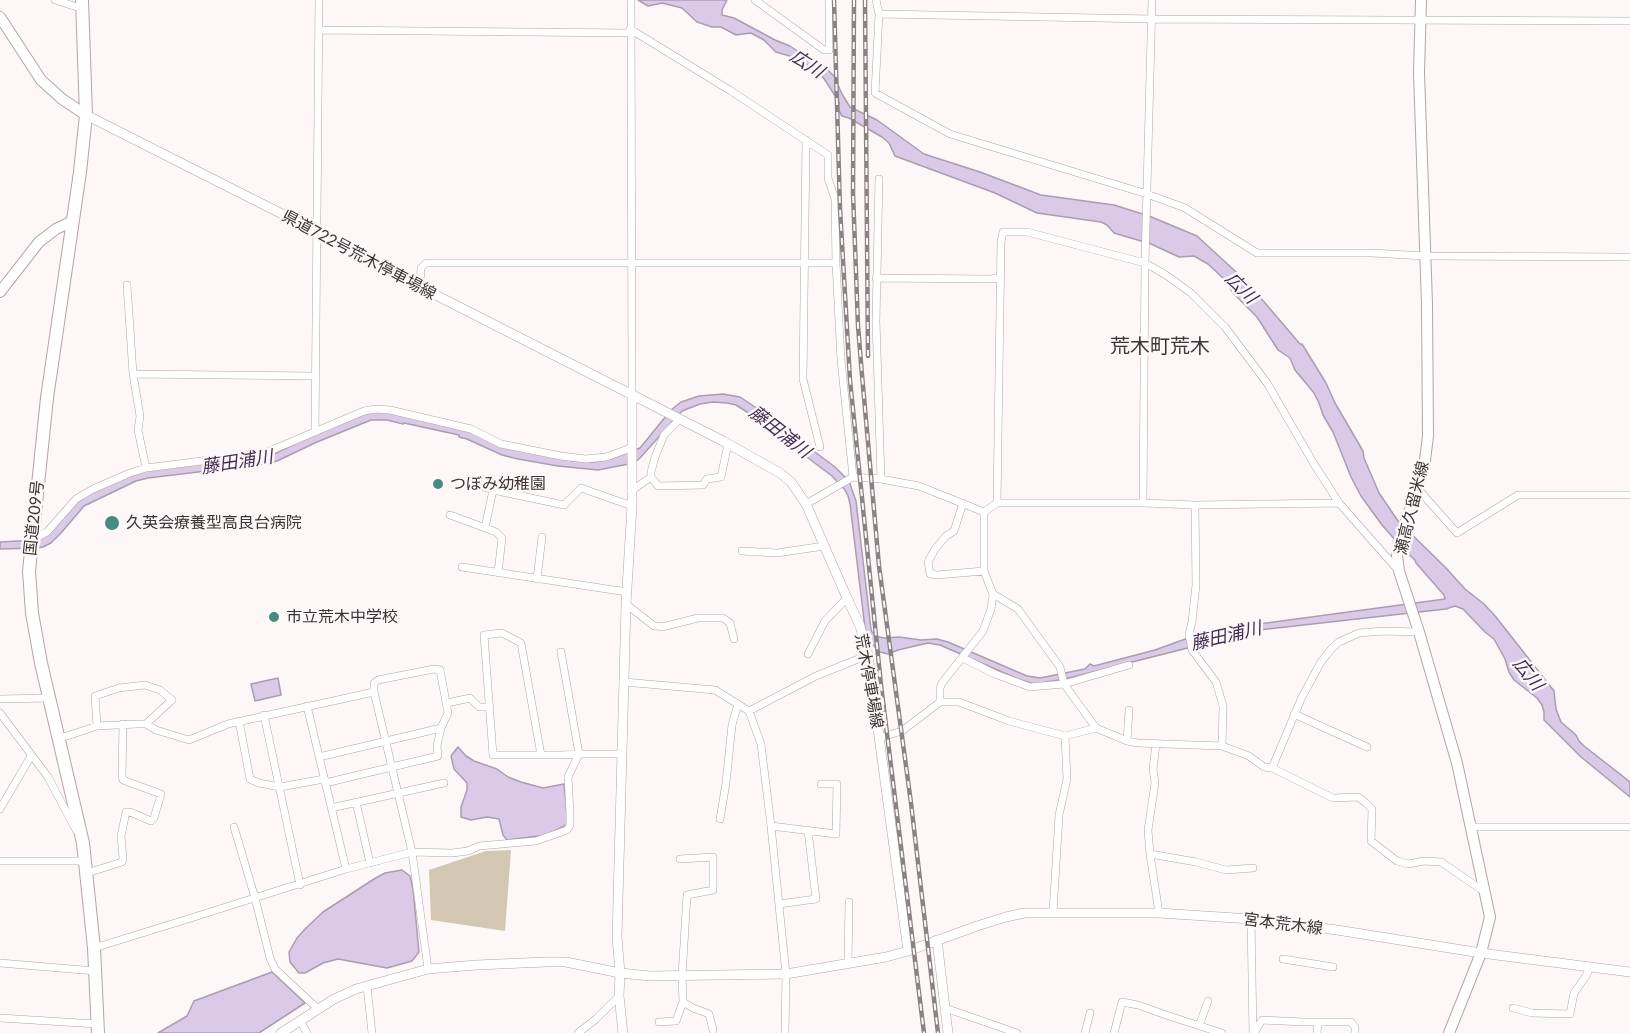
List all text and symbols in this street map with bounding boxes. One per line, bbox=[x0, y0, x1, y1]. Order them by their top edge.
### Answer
water label: 広川 bbox=[786, 45, 828, 83]
street label: 県道722号荒木停車場線 bbox=[279, 206, 439, 304]
water label: 広川 bbox=[1221, 268, 1261, 308]
district label: 荒木町荒木 bbox=[1110, 335, 1210, 359]
water label: 藤田浦川 bbox=[745, 401, 815, 463]
water label: 藤田浦川 bbox=[200, 446, 274, 478]
street label: 瀬高久留米線 bbox=[1391, 459, 1433, 557]
place label: つぼみ幼稚園 bbox=[450, 474, 546, 494]
marker: つぼみ幼稚園 bbox=[431, 477, 445, 491]
street label: 国道209号 bbox=[20, 479, 48, 557]
place label: 久英会療養型高良台病院 bbox=[126, 513, 302, 533]
marker: 久英会療養型高良台病院 bbox=[103, 514, 121, 532]
place label: 市立荒木中学校 bbox=[286, 607, 398, 627]
marker: 市立荒木中学校 bbox=[267, 610, 281, 624]
water label: 藤田浦川 bbox=[1188, 617, 1264, 655]
street label: 荒木停車場線 bbox=[851, 632, 887, 730]
water label: 広川 bbox=[1508, 653, 1548, 695]
street label: 宮本荒木線 bbox=[1242, 910, 1324, 938]

